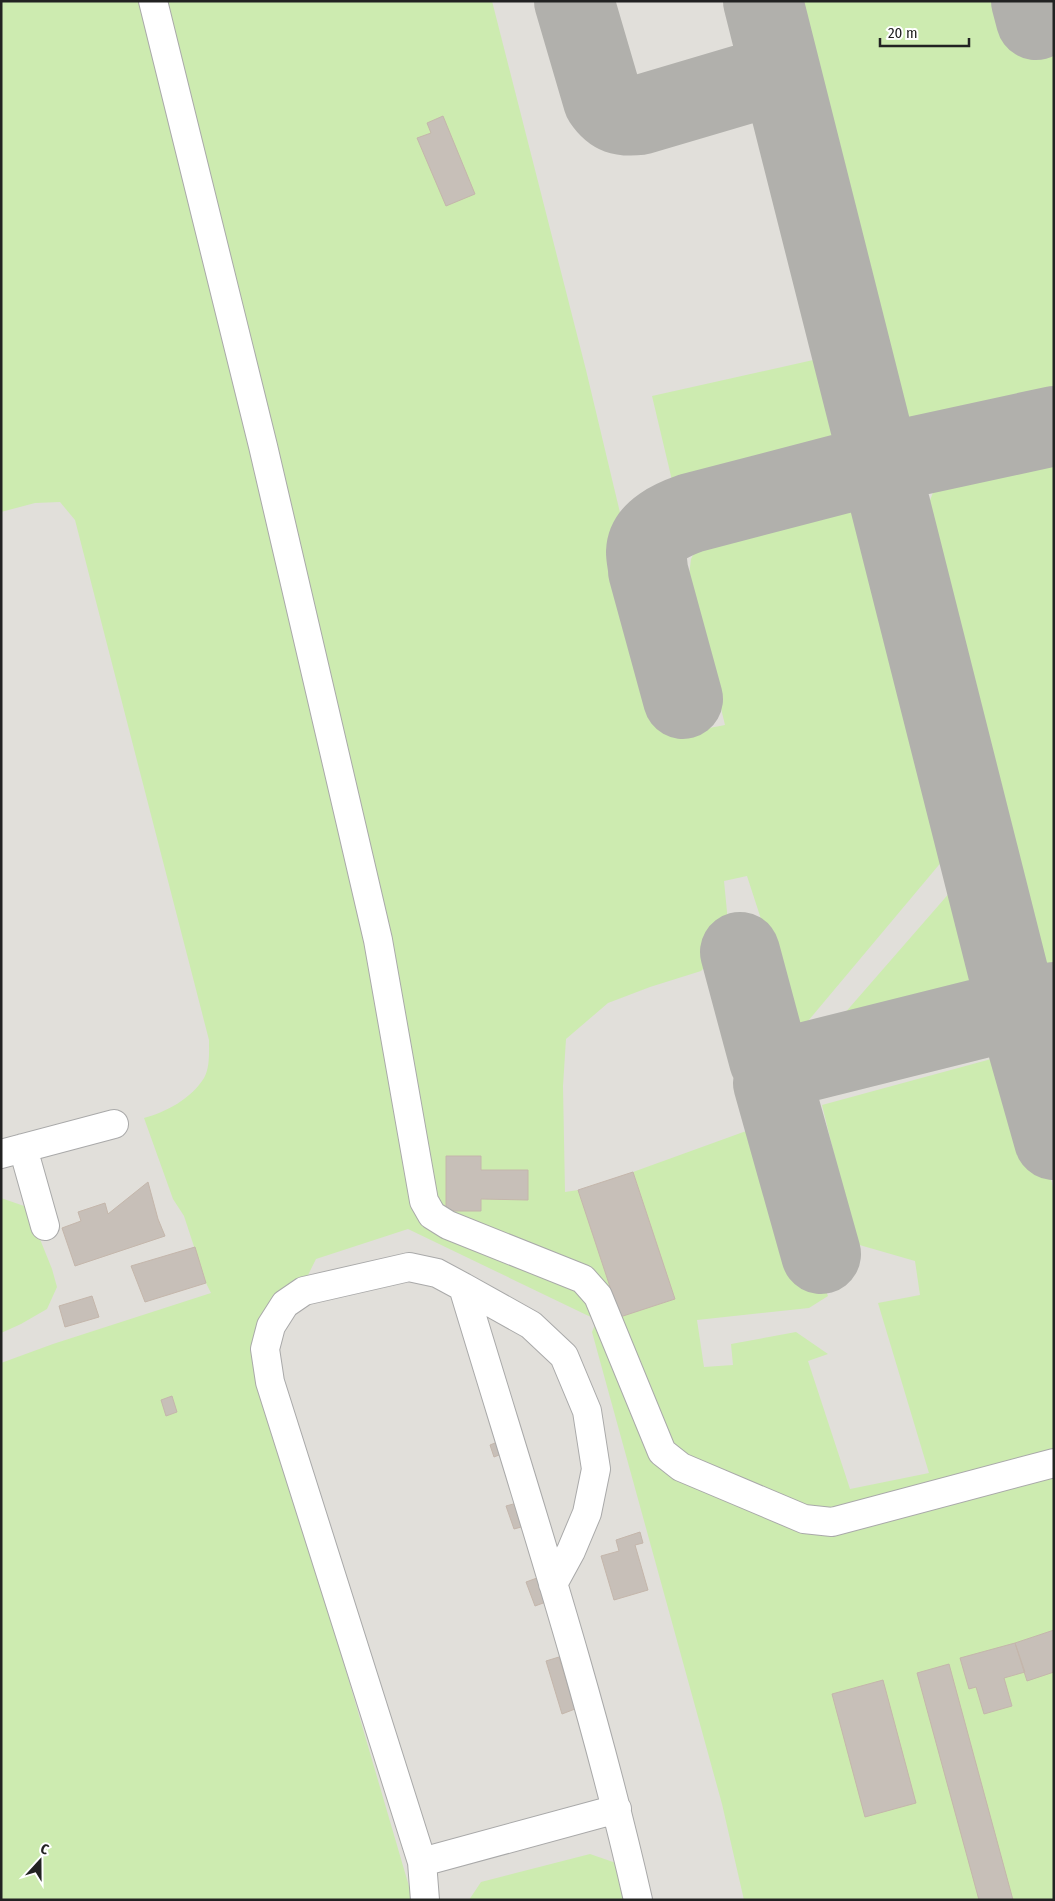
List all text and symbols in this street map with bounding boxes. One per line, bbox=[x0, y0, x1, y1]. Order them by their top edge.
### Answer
scale bar bbox=[880, 15, 969, 47]
text: 20 m bbox=[888, 24, 918, 42]
north arrow bbox=[15, 1836, 65, 1886]
text: С bbox=[38, 1840, 52, 1859]

